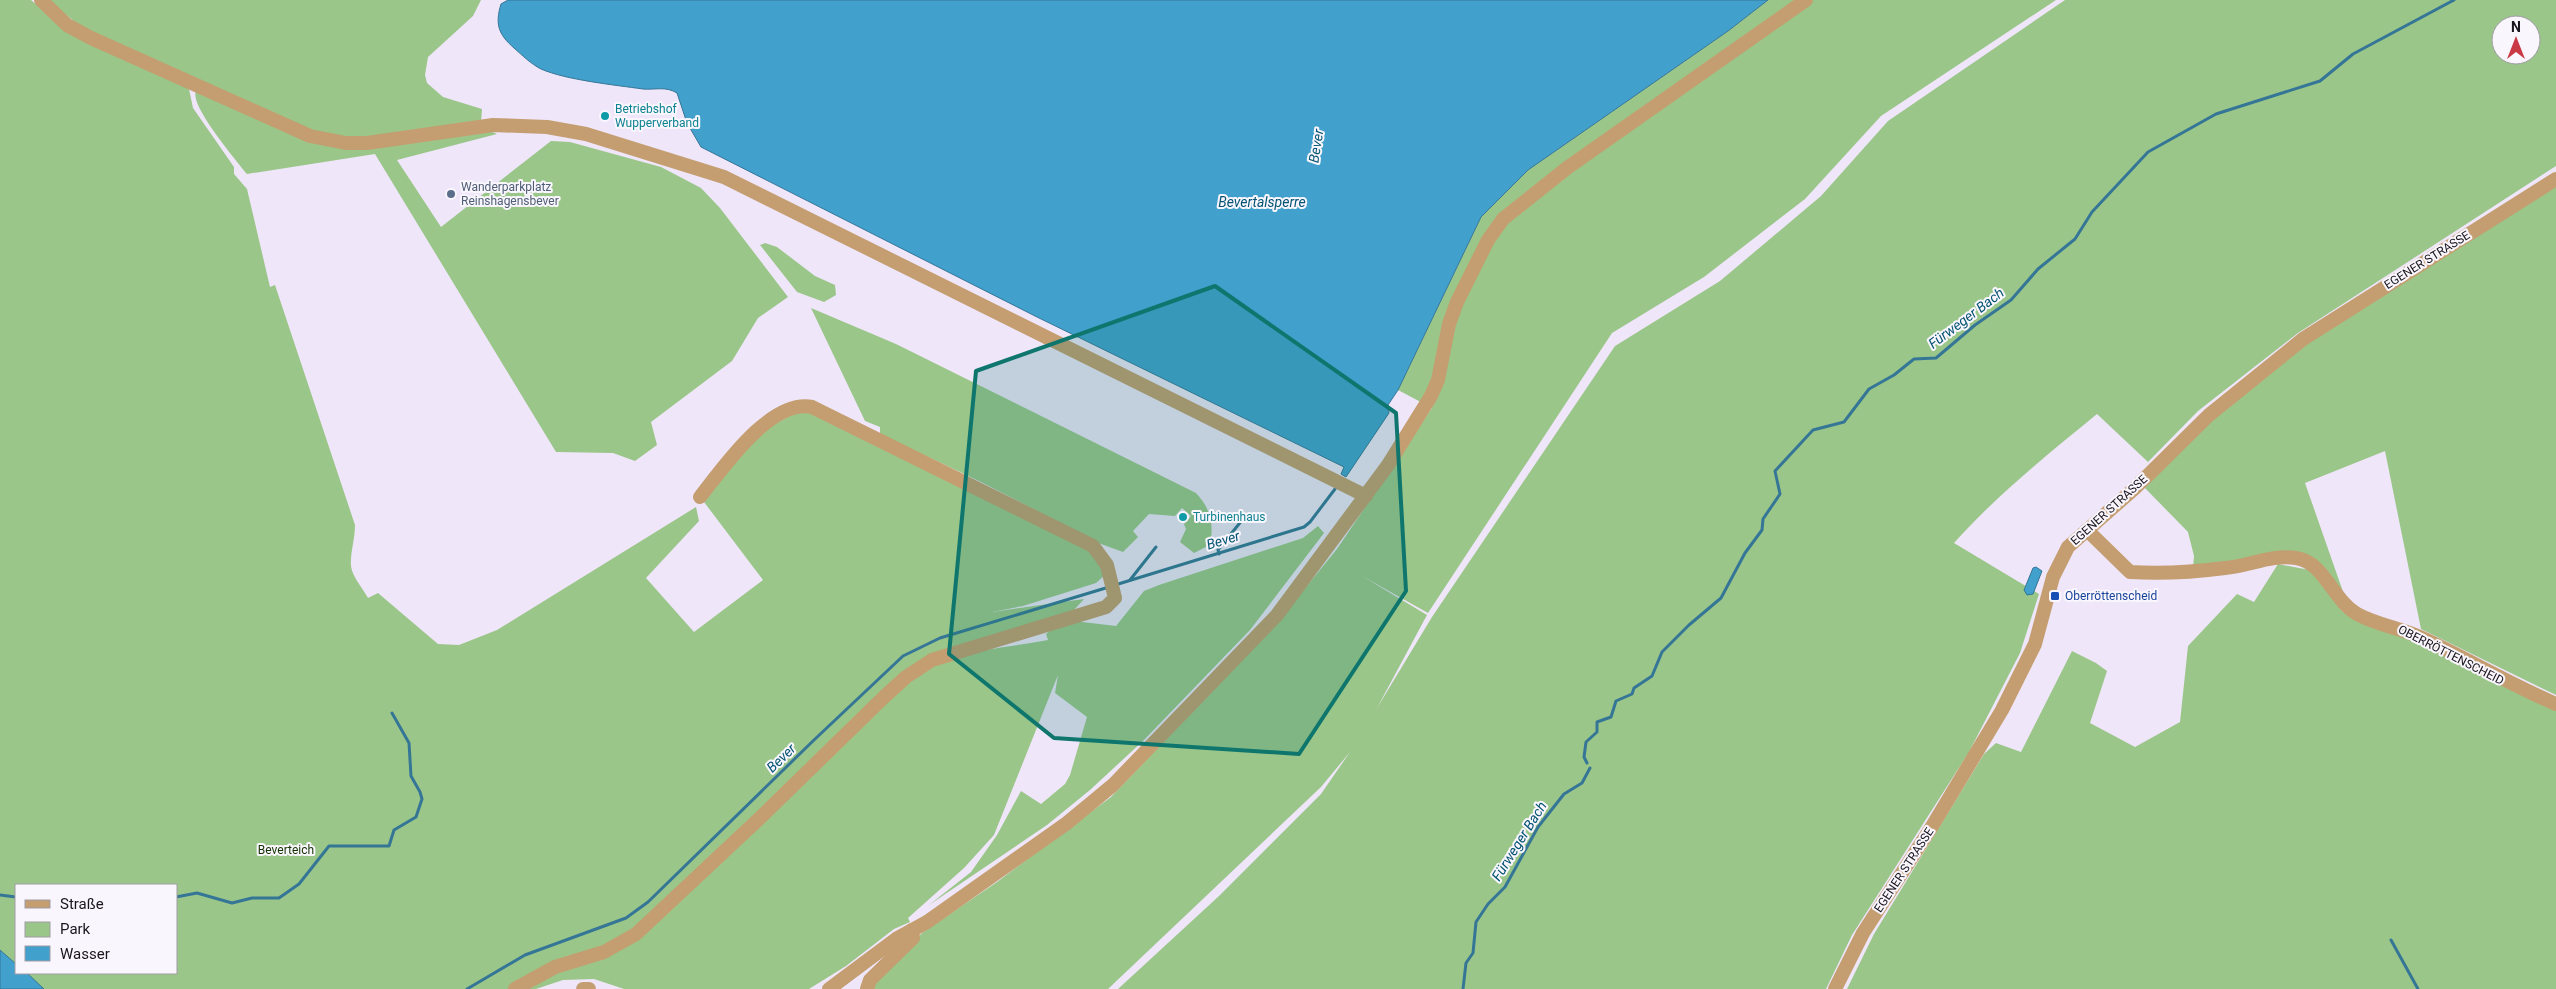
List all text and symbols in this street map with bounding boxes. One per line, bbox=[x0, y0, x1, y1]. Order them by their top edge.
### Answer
north arrow bbox=[2491, 15, 2541, 65]
text: N bbox=[2511, 19, 2521, 35]
place label: Betriebshof Wupperverband bbox=[615, 102, 699, 130]
marker: Betriebshof Wupperverband bbox=[599, 110, 611, 122]
water label: Bever bbox=[1305, 128, 1327, 164]
place label: Wanderparkplatz Reinshagensbever bbox=[461, 180, 559, 208]
marker: Wanderparkplatz Reinshagensbever bbox=[445, 188, 457, 200]
water label: Bevertalsperre bbox=[1218, 194, 1306, 210]
street label: EGENER STRASSE bbox=[2382, 228, 2472, 292]
water label: Fürweger Bach bbox=[1925, 284, 2007, 352]
street label: EGENER STRASSE bbox=[2068, 472, 2150, 548]
place label: Turbinenhaus bbox=[1193, 510, 1266, 524]
marker: Turbinenhaus bbox=[1177, 511, 1189, 523]
water label: Bever bbox=[1204, 527, 1242, 553]
place label: Oberröttenscheid bbox=[2065, 589, 2157, 603]
marker: Oberröttenscheid bbox=[2049, 590, 2061, 602]
street label: OBERRÖTTENSCHEID bbox=[2396, 621, 2507, 688]
water label: Bever bbox=[763, 740, 799, 776]
water label: Fürweger Bach bbox=[1488, 798, 1550, 884]
street label: EGENER STRASSE bbox=[1871, 825, 1937, 915]
park label: Beverteich bbox=[258, 843, 314, 857]
legend bbox=[15, 884, 178, 974]
text: Straße bbox=[60, 895, 104, 913]
text: Park bbox=[60, 920, 91, 938]
text: Wasser bbox=[60, 945, 110, 963]

